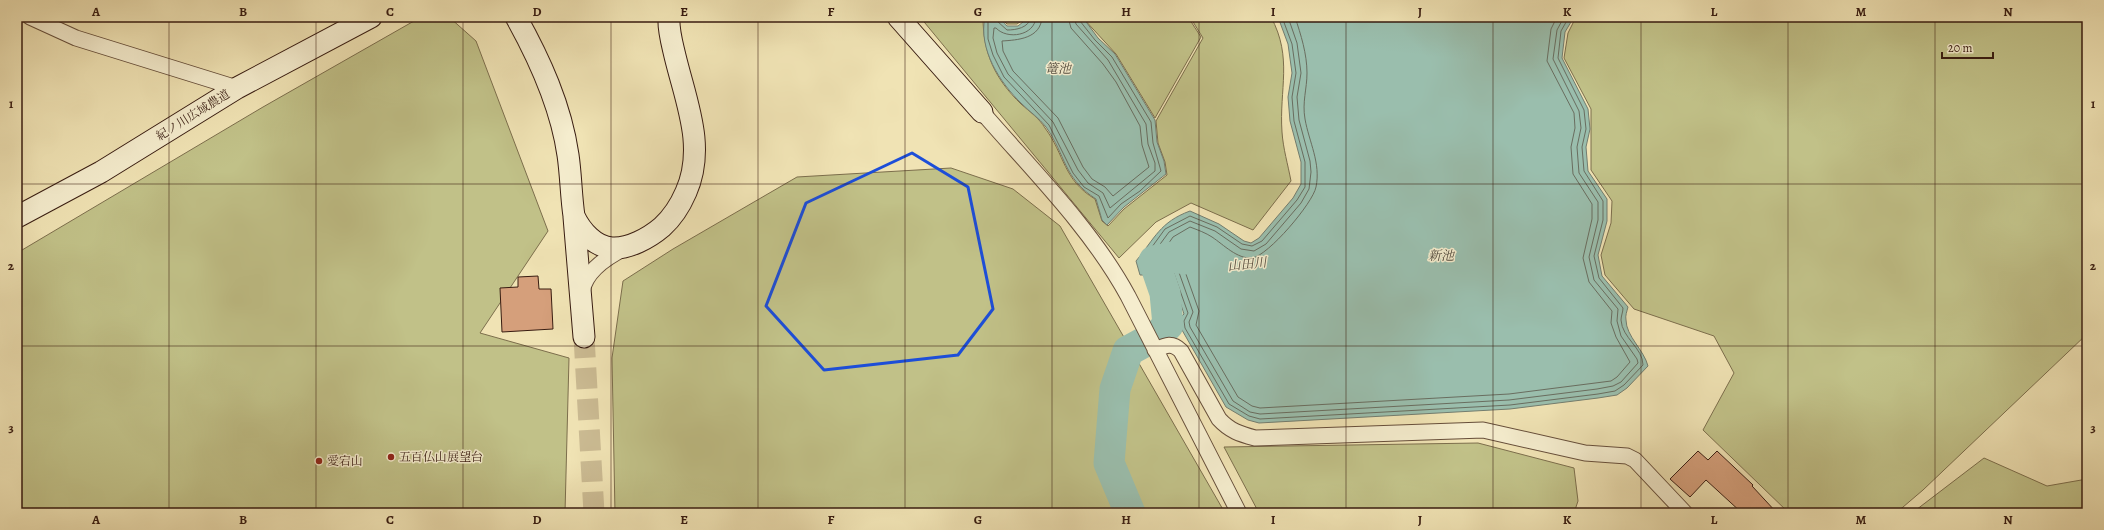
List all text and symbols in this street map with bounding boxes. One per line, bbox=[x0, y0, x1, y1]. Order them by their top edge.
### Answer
text: A bbox=[91, 3, 101, 20]
text: B bbox=[239, 3, 247, 20]
text: C bbox=[386, 3, 394, 20]
text: D bbox=[532, 3, 542, 20]
text: E bbox=[680, 3, 688, 20]
text: F bbox=[828, 3, 835, 20]
text: G bbox=[974, 3, 982, 20]
text: H bbox=[1121, 3, 1131, 20]
text: I bbox=[1271, 3, 1276, 20]
text: J bbox=[1418, 3, 1422, 20]
text: K bbox=[1563, 3, 1572, 20]
text: L bbox=[1711, 3, 1718, 20]
text: M bbox=[1856, 3, 1867, 20]
text: N bbox=[2003, 3, 2013, 20]
scale bar bbox=[1942, 34, 1993, 60]
text: 20 m bbox=[1948, 40, 1972, 56]
water label: 篭池 bbox=[1045, 60, 1073, 77]
street label: 紀ノ川広域農道 bbox=[153, 86, 233, 144]
text: 1 bbox=[9, 95, 14, 112]
text: 1 bbox=[2091, 95, 2096, 112]
water label: 新池 bbox=[1428, 247, 1456, 264]
water label: 山田川 bbox=[1227, 253, 1269, 274]
text: 2 bbox=[8, 257, 15, 274]
text: 2 bbox=[2090, 257, 2097, 274]
text: 3 bbox=[8, 419, 14, 436]
text: 3 bbox=[2090, 419, 2096, 436]
place label: 五百仏山展望台 bbox=[399, 449, 483, 465]
marker: 五百仏山展望台 bbox=[386, 452, 396, 462]
place label: 愛宕山 bbox=[327, 453, 363, 469]
marker: 愛宕山 bbox=[314, 456, 324, 466]
text: A bbox=[91, 511, 101, 528]
text: B bbox=[239, 511, 247, 528]
text: C bbox=[386, 511, 394, 528]
text: D bbox=[532, 511, 542, 528]
text: E bbox=[680, 511, 688, 528]
text: F bbox=[828, 511, 835, 528]
text: G bbox=[974, 511, 982, 528]
text: H bbox=[1121, 511, 1131, 528]
text: I bbox=[1271, 511, 1276, 528]
text: J bbox=[1418, 511, 1422, 528]
text: K bbox=[1563, 511, 1572, 528]
text: L bbox=[1711, 511, 1718, 528]
text: M bbox=[1856, 511, 1867, 528]
text: N bbox=[2003, 511, 2013, 528]

